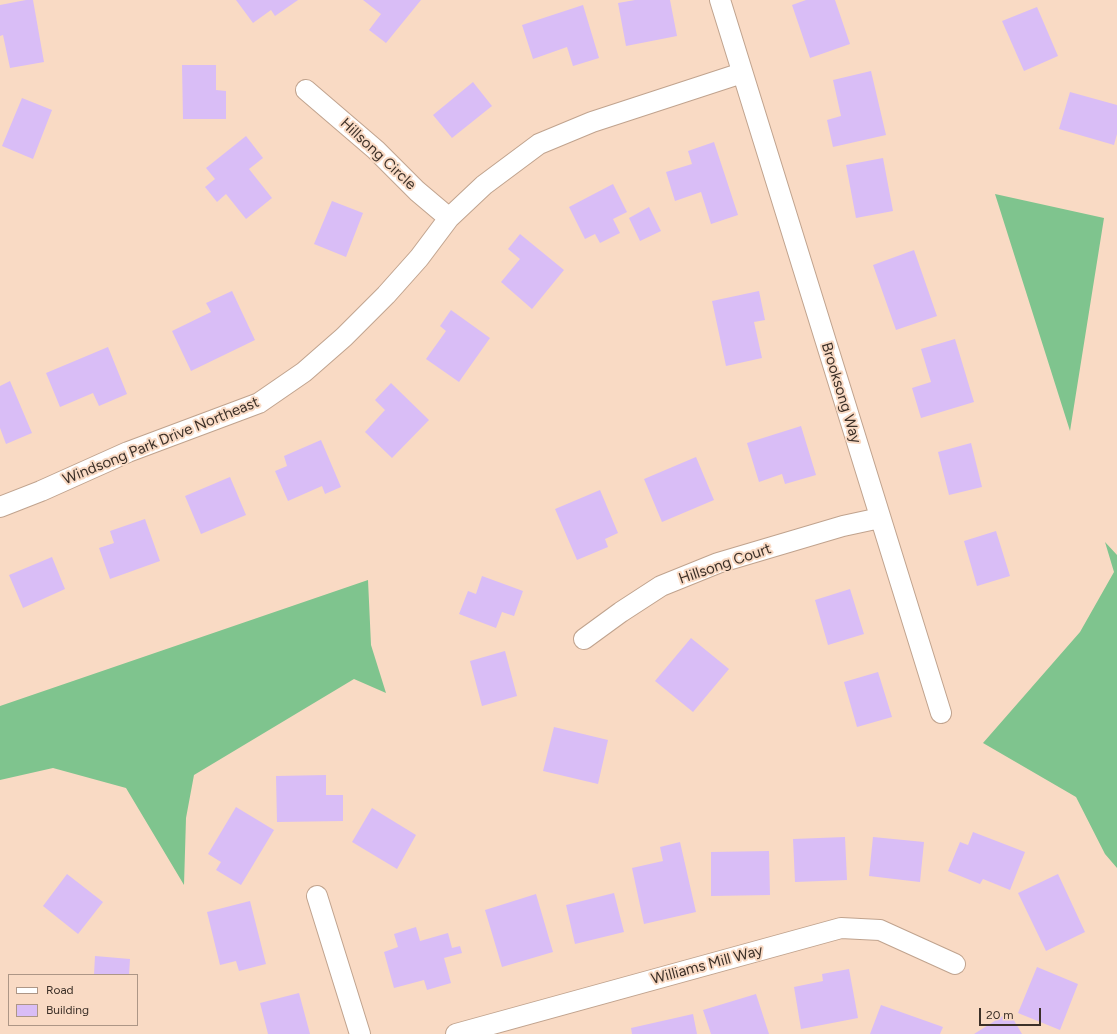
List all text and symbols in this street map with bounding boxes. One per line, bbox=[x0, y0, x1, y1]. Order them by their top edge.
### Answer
street label: Hillsong Circle bbox=[336, 114, 420, 194]
street label: Brooksong Way bbox=[817, 340, 865, 446]
street label: Windsong Park Drive Northeast bbox=[60, 393, 262, 489]
street label: Hillsong Court bbox=[676, 540, 774, 588]
street label: Williams Mill Way bbox=[649, 941, 765, 989]
legend bbox=[8, 974, 138, 1026]
text: Road bbox=[46, 983, 74, 997]
scale bar bbox=[981, 1000, 1043, 1026]
text: Building bbox=[46, 1003, 89, 1017]
text: 20 m bbox=[986, 1008, 1014, 1022]

